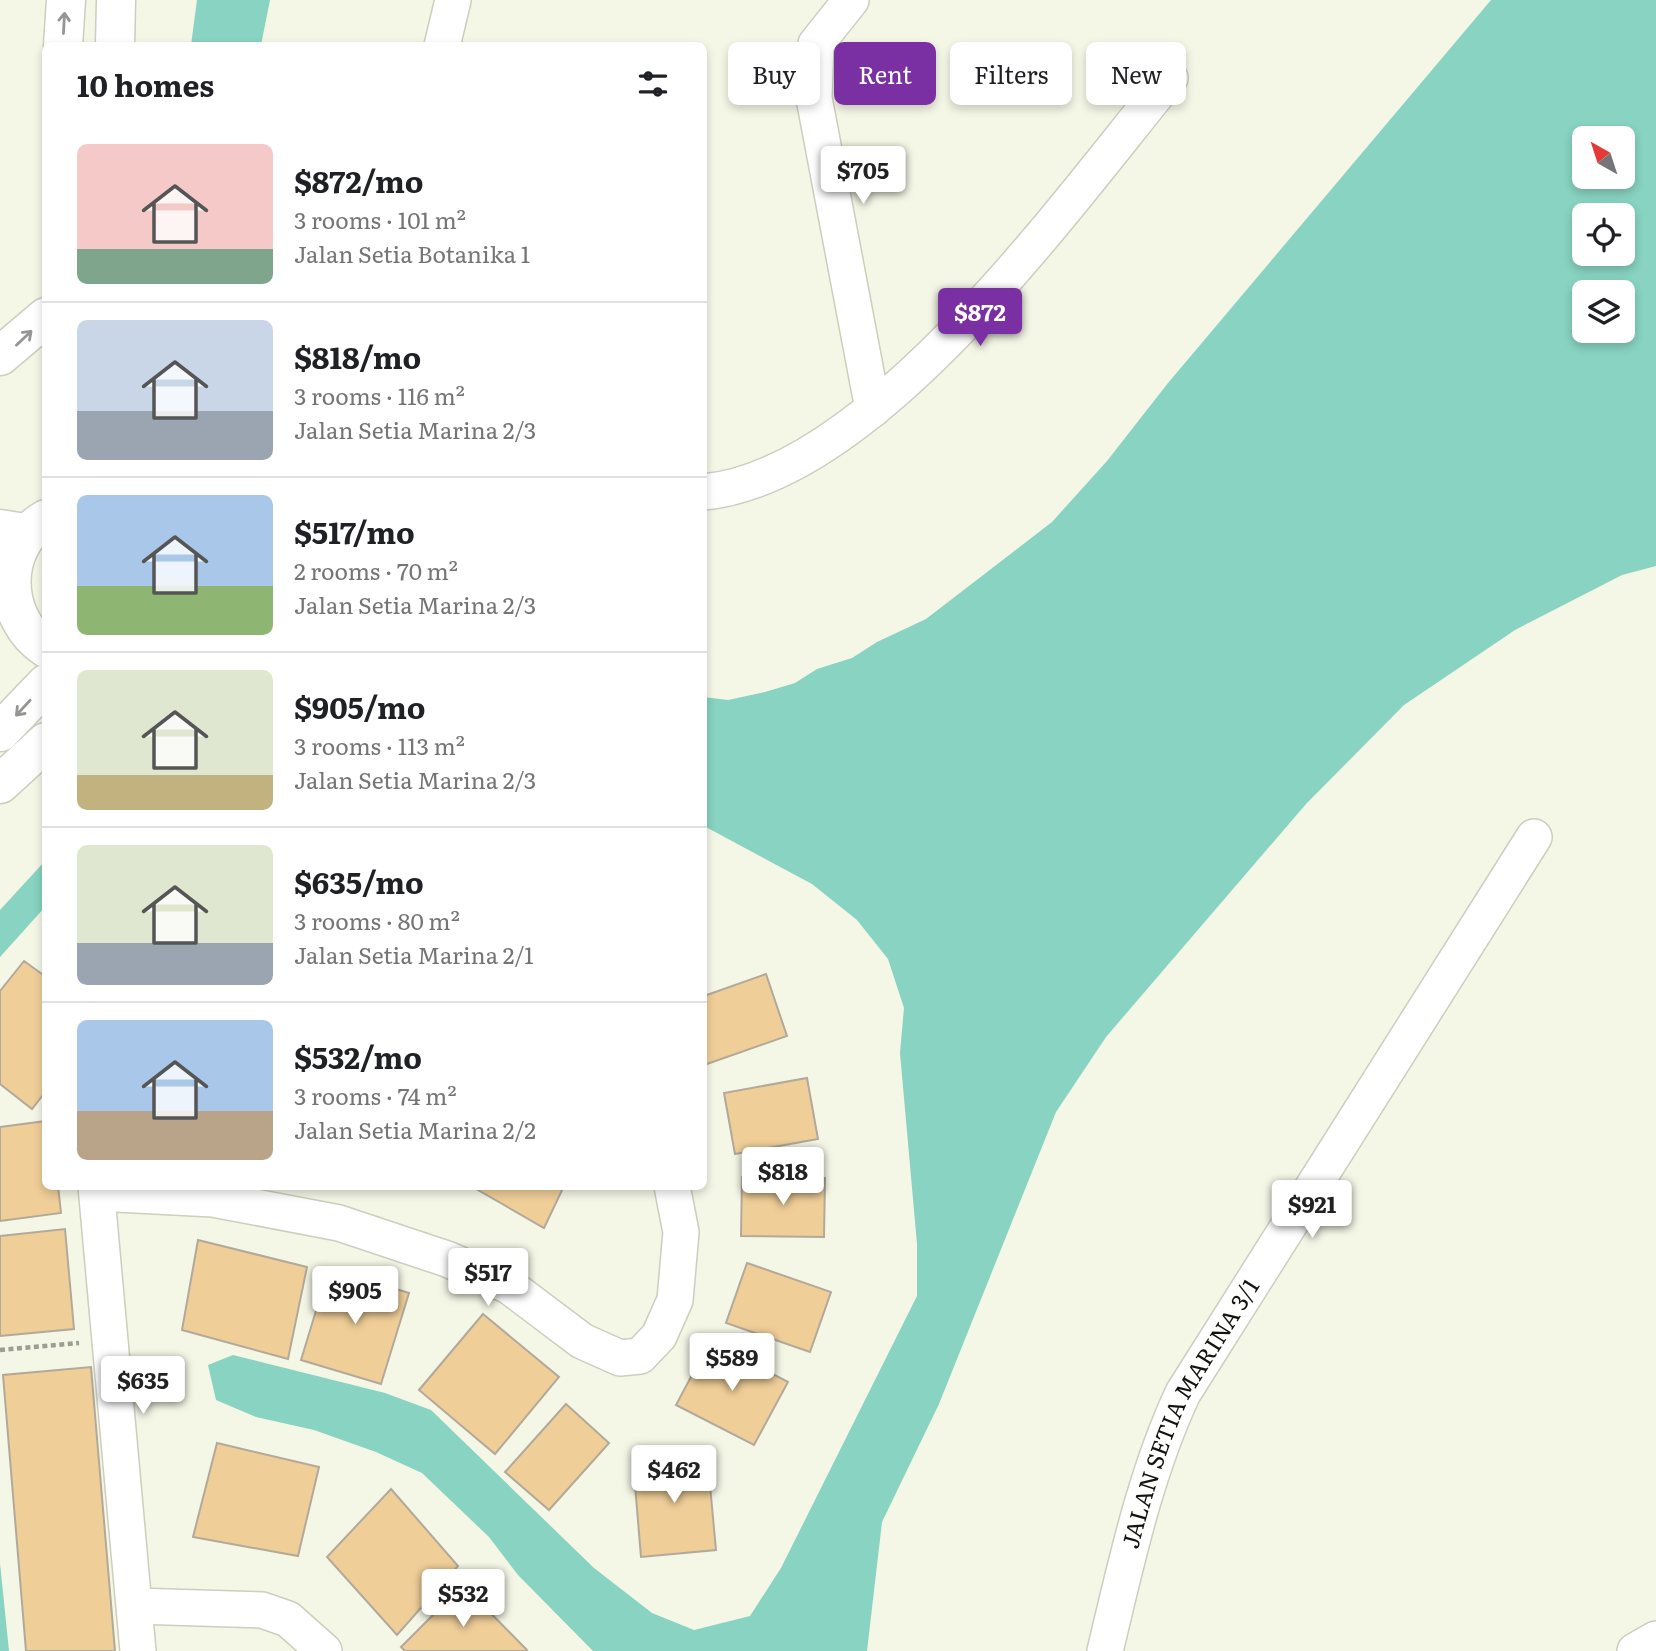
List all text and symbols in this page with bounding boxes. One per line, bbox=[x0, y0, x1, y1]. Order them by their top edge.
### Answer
one-way arrow bbox=[57, 11, 70, 34]
chip: Buy bbox=[728, 42, 820, 105]
chip: Rent bbox=[834, 42, 936, 105]
chip: Filters bbox=[950, 42, 1072, 105]
chip: New bbox=[1086, 42, 1186, 105]
text: 10 homes bbox=[77, 62, 214, 106]
icon: filters bbox=[634, 65, 672, 103]
north arrow bbox=[1572, 126, 1634, 189]
map controls bbox=[1572, 126, 1635, 343]
pin: $705 bbox=[822, 146, 904, 206]
text: $705 bbox=[837, 152, 889, 186]
text: $872/mo bbox=[294, 158, 423, 202]
icon: home bbox=[133, 172, 217, 256]
text: 3 rooms · 101 m² bbox=[294, 202, 466, 236]
button: locate bbox=[1572, 203, 1635, 266]
text: Jalan Setia Botanika 1 bbox=[294, 236, 530, 270]
button: layers bbox=[1572, 280, 1635, 343]
pin: $872 bbox=[939, 288, 1021, 348]
text: $872 bbox=[954, 294, 1006, 328]
one-way arrow bbox=[15, 329, 32, 346]
text: $818/mo bbox=[294, 334, 421, 378]
icon: home bbox=[133, 348, 217, 432]
text: 3 rooms · 116 m² bbox=[294, 378, 465, 412]
text: Jalan Setia Marina 2/3 bbox=[294, 412, 536, 446]
text: $517/mo bbox=[294, 509, 415, 553]
icon: home bbox=[133, 523, 217, 607]
text: 2 rooms · 70 m² bbox=[294, 553, 458, 587]
text: Jalan Setia Marina 2/3 bbox=[294, 587, 536, 621]
text: $905/mo bbox=[294, 684, 425, 728]
icon: home bbox=[133, 698, 217, 782]
one-way arrow bbox=[14, 699, 31, 716]
text: 3 rooms · 113 m² bbox=[294, 728, 465, 762]
text: Jalan Setia Marina 2/3 bbox=[294, 762, 536, 796]
text: $635/mo bbox=[294, 859, 424, 903]
icon: home bbox=[133, 873, 217, 957]
text: 3 rooms · 80 m² bbox=[294, 903, 460, 937]
text: Jalan Setia Marina 2/1 bbox=[294, 937, 534, 971]
text: $532/mo bbox=[294, 1034, 422, 1078]
icon: home bbox=[133, 1048, 217, 1132]
text: 3 rooms · 74 m² bbox=[294, 1078, 457, 1112]
text: Jalan Setia Marina 2/2 bbox=[294, 1112, 536, 1146]
pin: $818 bbox=[742, 1148, 824, 1207]
text: $818 bbox=[758, 1153, 808, 1187]
pin: $921 bbox=[1271, 1180, 1353, 1240]
text: $921 bbox=[1288, 1186, 1336, 1220]
pin: $517 bbox=[447, 1248, 529, 1308]
text: $517 bbox=[464, 1254, 512, 1288]
pin: $905 bbox=[314, 1266, 396, 1326]
street label: JALAN SETIA MARINA 3/1 bbox=[1112, 1271, 1266, 1552]
text: $905 bbox=[328, 1272, 382, 1306]
pin: $589 bbox=[691, 1334, 773, 1393]
text: $589 bbox=[706, 1339, 758, 1373]
pin: $635 bbox=[102, 1356, 184, 1416]
text: $635 bbox=[117, 1362, 169, 1396]
pin: $462 bbox=[633, 1446, 715, 1505]
text: $462 bbox=[647, 1451, 701, 1485]
pin: $532 bbox=[422, 1570, 504, 1629]
text: $532 bbox=[438, 1575, 488, 1609]

